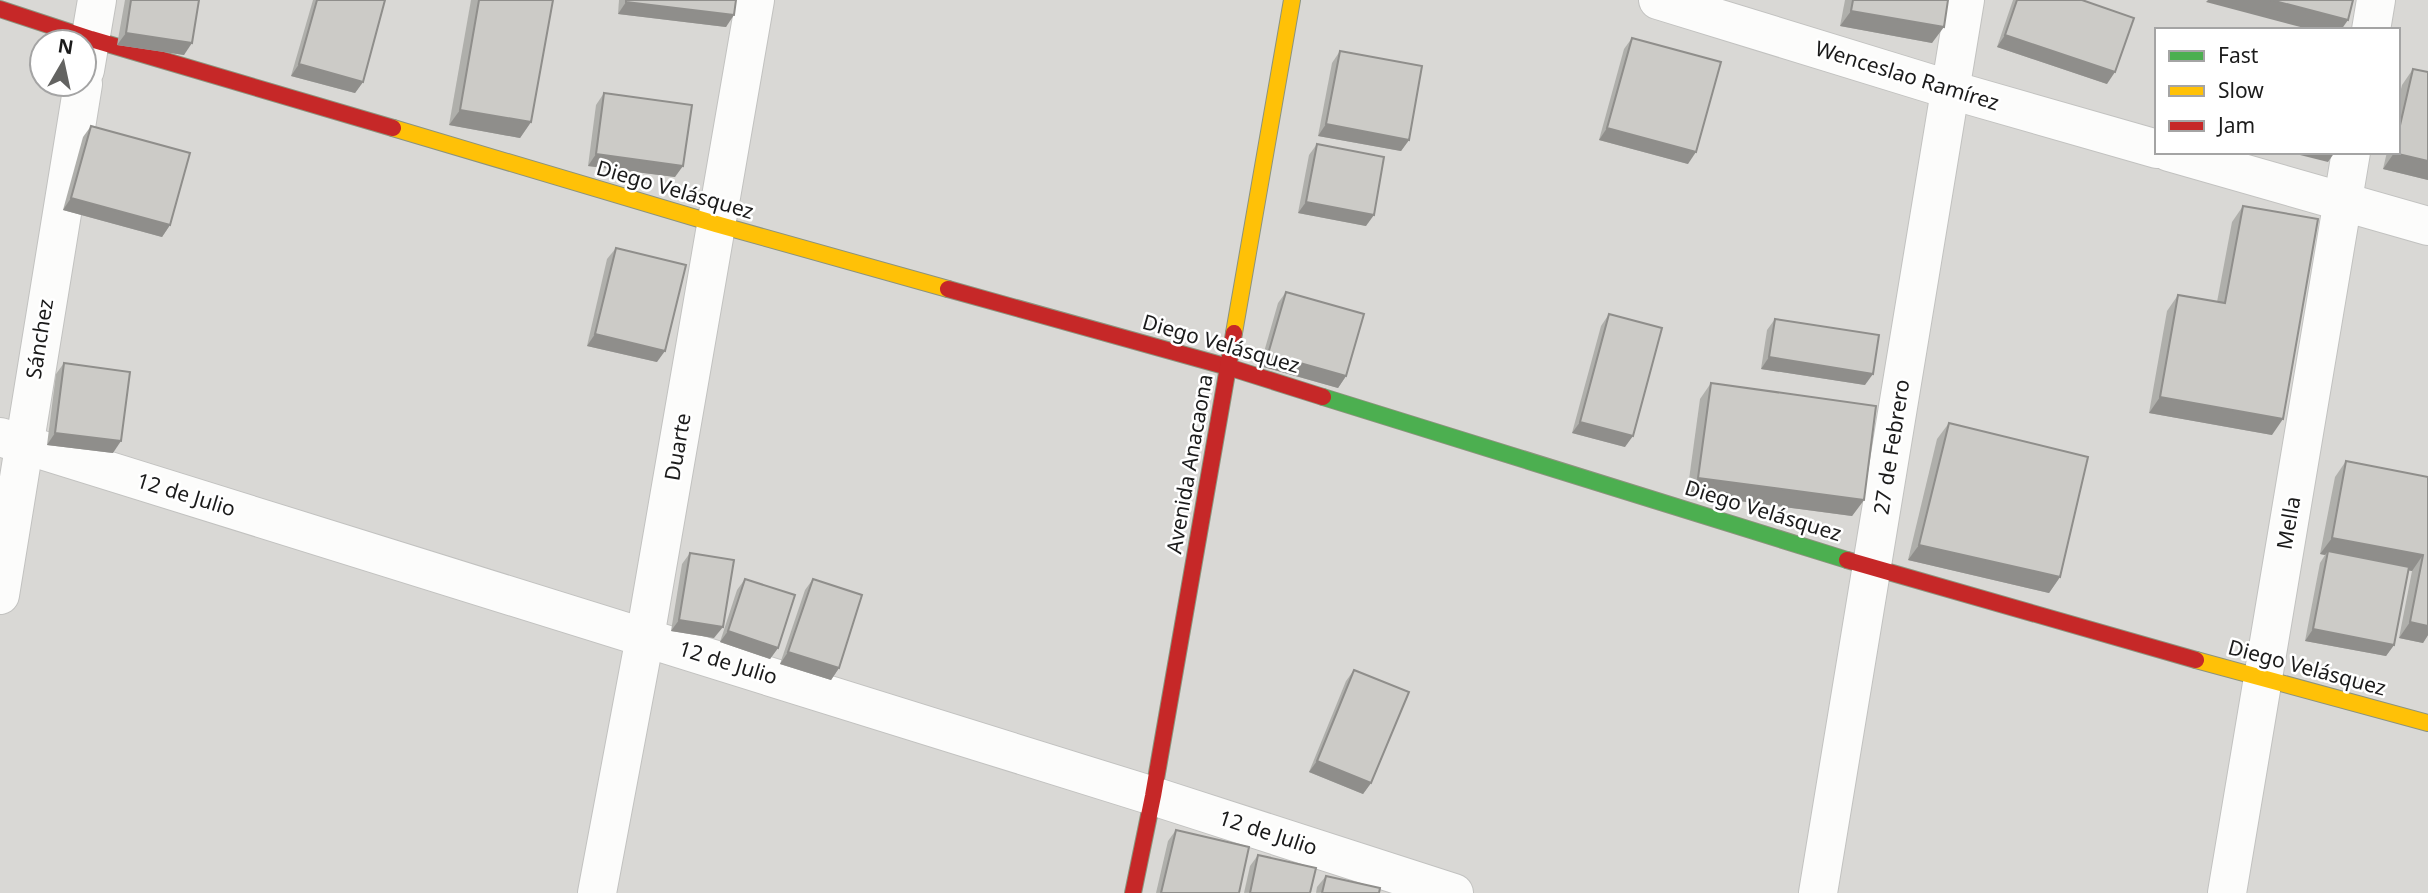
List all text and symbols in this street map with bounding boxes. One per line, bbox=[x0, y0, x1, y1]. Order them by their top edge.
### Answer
north arrow bbox=[28, 28, 98, 98]
legend bbox=[2155, 28, 2400, 154]
text: N bbox=[56, 32, 75, 60]
street label: Wenceslao Ramírez bbox=[1812, 34, 2003, 116]
text: Fast bbox=[2218, 41, 2259, 69]
text: Slow bbox=[2218, 76, 2264, 104]
text: Jam bbox=[2216, 111, 2255, 139]
street label: Diego Velásquez bbox=[593, 153, 757, 225]
street label: Sánchez bbox=[19, 297, 59, 381]
street label: Diego Velásquez bbox=[1139, 307, 1303, 379]
street label: Avenida Anacaona bbox=[1159, 372, 1219, 556]
street label: 27 de Febrero bbox=[1867, 377, 1916, 516]
street label: Duarte bbox=[657, 411, 697, 483]
street label: 12 de Julio bbox=[133, 466, 239, 522]
street label: Diego Velásquez bbox=[1682, 473, 1845, 547]
street label: Mella bbox=[2270, 494, 2306, 552]
street label: Diego Velásquez bbox=[2225, 633, 2389, 702]
street label: 12 de Julio bbox=[675, 634, 781, 690]
street label: 12 de Julio bbox=[1215, 803, 1321, 861]

